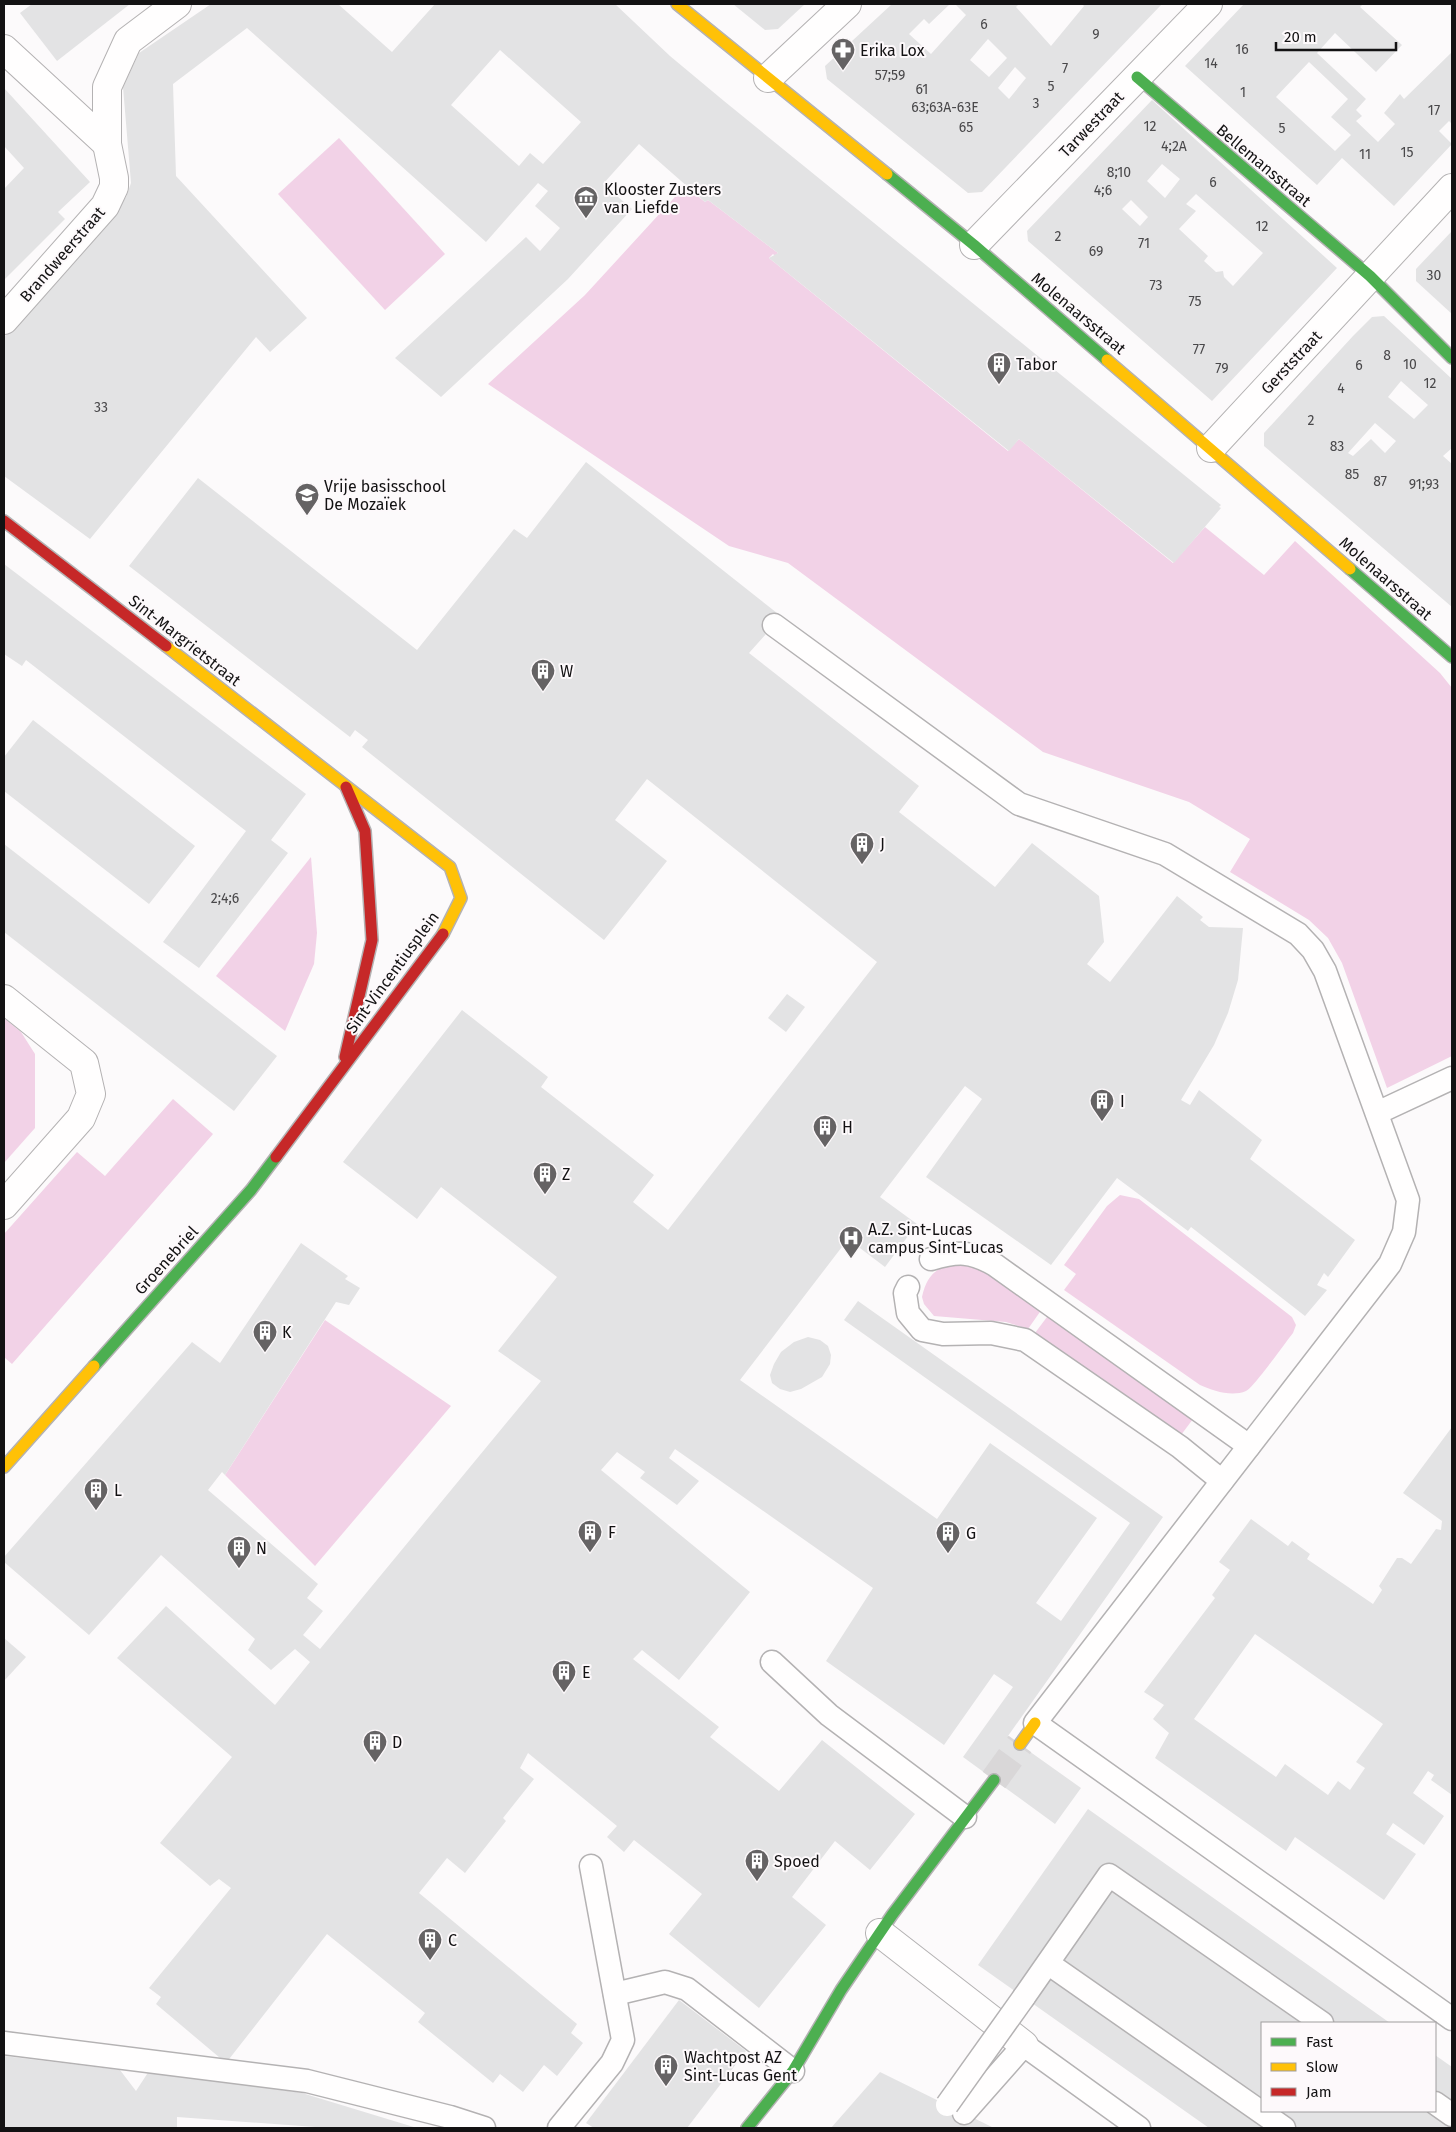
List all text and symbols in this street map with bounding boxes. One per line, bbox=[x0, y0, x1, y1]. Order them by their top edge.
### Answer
house number: 6 bbox=[980, 16, 988, 33]
scale bar bbox=[1276, 20, 1396, 52]
house number: 9 bbox=[1092, 26, 1100, 43]
text: 20 m bbox=[1284, 28, 1317, 46]
pharmacy icon: Erika Lox bbox=[830, 37, 856, 71]
place label: Erika Lox bbox=[860, 41, 925, 60]
house number: 16 bbox=[1235, 41, 1249, 58]
house number: 14 bbox=[1204, 55, 1218, 72]
house number: 7 bbox=[1062, 60, 1068, 77]
house number: 57;59 bbox=[875, 67, 905, 84]
house number: 5 bbox=[1047, 78, 1055, 95]
house number: 61 bbox=[916, 81, 928, 98]
house number: 1 bbox=[1240, 84, 1246, 101]
street label: Tarwestraat bbox=[1055, 87, 1128, 161]
house number: 3 bbox=[1033, 95, 1040, 112]
house number: 63;63A-63E bbox=[911, 99, 979, 116]
house number: 17 bbox=[1428, 102, 1440, 119]
house number: 12 bbox=[1144, 118, 1157, 135]
house number: 65 bbox=[959, 119, 973, 136]
street label: Bellemansstraat bbox=[1213, 120, 1315, 211]
house number: 5 bbox=[1278, 120, 1286, 137]
house number: 4;2A bbox=[1161, 138, 1187, 155]
house number: 15 bbox=[1400, 144, 1414, 161]
house number: 11 bbox=[1359, 146, 1371, 163]
house number: 8;10 bbox=[1107, 164, 1131, 181]
house number: 6 bbox=[1209, 174, 1217, 191]
place label: Klooster Zusters van Liefde bbox=[604, 180, 721, 217]
house number: 4;6 bbox=[1094, 182, 1112, 199]
museum icon: Klooster Zusters van Liefde bbox=[573, 185, 599, 219]
street label: Brandweerstraat bbox=[16, 203, 109, 306]
house number: 12 bbox=[1256, 218, 1269, 235]
house number: 2 bbox=[1055, 228, 1062, 245]
house number: 71 bbox=[1138, 235, 1150, 252]
house number: 69 bbox=[1089, 243, 1103, 260]
house number: 30 bbox=[1427, 267, 1442, 284]
street label: Molenaarsstraat bbox=[1028, 268, 1130, 358]
house number: 73 bbox=[1149, 277, 1163, 294]
house number: 75 bbox=[1188, 293, 1202, 310]
street label: Gerststraat bbox=[1257, 326, 1326, 398]
house number: 77 bbox=[1193, 341, 1205, 358]
house number: 8 bbox=[1383, 347, 1391, 364]
building icon: Tabor bbox=[986, 351, 1012, 385]
place label: Tabor bbox=[1016, 355, 1058, 374]
house number: 10 bbox=[1403, 356, 1417, 373]
house number: 6 bbox=[1355, 357, 1363, 374]
house number: 79 bbox=[1215, 360, 1229, 377]
house number: 12 bbox=[1424, 375, 1437, 392]
house number: 4 bbox=[1337, 380, 1345, 397]
house number: 33 bbox=[94, 399, 108, 416]
house number: 2 bbox=[1308, 412, 1315, 429]
house number: 83 bbox=[1330, 438, 1344, 455]
house number: 85 bbox=[1345, 466, 1359, 483]
house number: 87 bbox=[1373, 473, 1387, 490]
house number: 91;93 bbox=[1409, 476, 1439, 493]
place label: Vrije basisschool De Mozaïek bbox=[324, 477, 446, 514]
school or university icon: Vrije basisschool De Mozaïek bbox=[294, 482, 320, 516]
street label: Molenaarsstraat bbox=[1335, 533, 1436, 624]
street label: Sint-Margrietstraat bbox=[125, 591, 245, 690]
building icon: W bbox=[530, 658, 556, 692]
place label: W bbox=[560, 662, 573, 681]
building icon: J bbox=[849, 831, 875, 865]
place label: J bbox=[880, 835, 885, 854]
house number: 2;4;6 bbox=[211, 890, 239, 907]
street label: Sint-Vincentiusplein bbox=[342, 908, 443, 1037]
building icon: I bbox=[1089, 1088, 1115, 1122]
place label: I bbox=[1120, 1092, 1125, 1111]
building icon: H bbox=[812, 1114, 838, 1148]
place label: H bbox=[842, 1118, 853, 1137]
building icon: Z bbox=[532, 1161, 558, 1195]
place label: Z bbox=[562, 1165, 570, 1184]
place label: A.Z. Sint-Lucas campus Sint-Lucas bbox=[868, 1220, 1003, 1257]
street label: Groenebriel bbox=[131, 1222, 202, 1298]
hospital icon: A.Z. Sint-Lucas campus Sint-Lucas bbox=[838, 1225, 864, 1259]
building icon: K bbox=[252, 1319, 278, 1353]
place label: K bbox=[282, 1323, 292, 1342]
building icon: L bbox=[83, 1477, 109, 1511]
place label: L bbox=[114, 1481, 122, 1500]
building icon: F bbox=[577, 1519, 603, 1553]
building icon: G bbox=[935, 1520, 961, 1554]
place label: F bbox=[608, 1523, 616, 1542]
place label: G bbox=[966, 1524, 976, 1543]
building icon: N bbox=[226, 1535, 252, 1569]
place label: N bbox=[256, 1539, 267, 1558]
building icon: E bbox=[551, 1659, 577, 1693]
place label: E bbox=[582, 1663, 591, 1682]
building icon: D bbox=[362, 1729, 388, 1763]
place label: D bbox=[392, 1733, 402, 1752]
building icon: Spoed bbox=[744, 1848, 770, 1882]
place label: Spoed bbox=[774, 1852, 820, 1871]
building icon: C bbox=[417, 1927, 443, 1961]
place label: C bbox=[448, 1931, 457, 1950]
legend bbox=[1261, 2022, 1436, 2112]
text: Fast bbox=[1306, 2033, 1333, 2051]
place label: Wachtpost AZ Sint-Lucas Gent bbox=[684, 2048, 797, 2085]
building icon: Wachtpost AZ Sint-Lucas Gent bbox=[653, 2053, 679, 2087]
text: Slow bbox=[1306, 2058, 1338, 2076]
text: Jam bbox=[1306, 2083, 1332, 2101]

